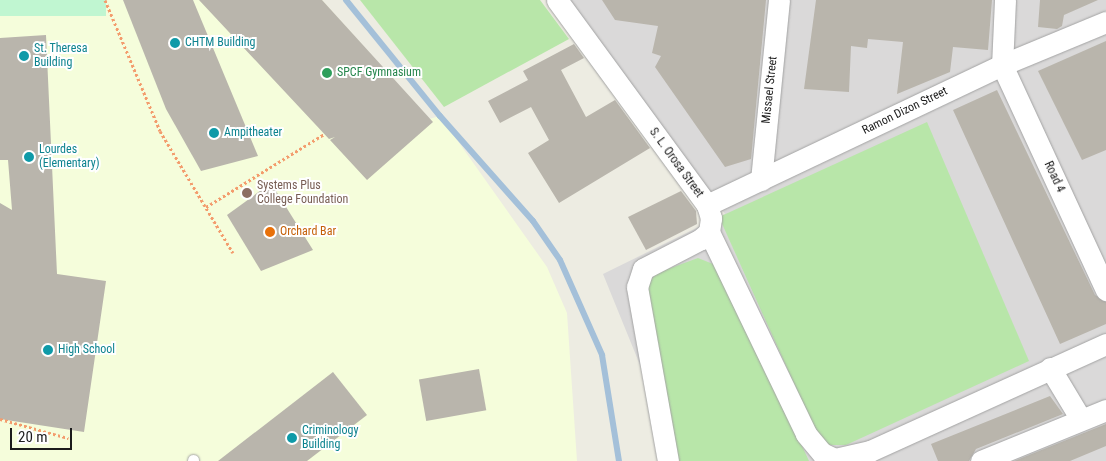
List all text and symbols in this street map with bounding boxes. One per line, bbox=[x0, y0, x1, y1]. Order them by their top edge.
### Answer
place label: CHTM Building bbox=[185, 36, 255, 50]
marker: CHTM Building bbox=[169, 37, 181, 49]
place label: St. Theresa Building bbox=[34, 42, 88, 70]
marker: St. Theresa Building bbox=[18, 50, 30, 62]
street label: Missael Street bbox=[759, 56, 781, 124]
place label: SPCF Gymnasium bbox=[337, 66, 421, 80]
marker: SPCF Gymnasium bbox=[321, 67, 333, 79]
street label: Ramon Dizon Street bbox=[860, 84, 950, 138]
street label: S. L. Orosa Street bbox=[646, 125, 706, 201]
place label: Ampitheater bbox=[224, 126, 282, 140]
marker: Ampitheater bbox=[208, 127, 220, 139]
place label: Lourdes (Elementary) bbox=[39, 143, 99, 171]
marker: Lourdes (Elementary) bbox=[23, 151, 35, 163]
street label: Road 4 bbox=[1041, 159, 1067, 195]
place label: Systems Plus College Foundation bbox=[257, 179, 348, 207]
marker: Systems Plus College Foundation bbox=[241, 187, 253, 199]
place label: Orchard Bar bbox=[280, 225, 336, 239]
marker: Orchard Bar bbox=[264, 226, 276, 238]
place label: High School bbox=[58, 343, 115, 357]
marker: High School bbox=[42, 344, 54, 356]
scale bar bbox=[12, 418, 75, 450]
place label: Criminology Building bbox=[302, 424, 359, 452]
text: 20 m bbox=[18, 428, 48, 446]
marker: Criminology Building bbox=[286, 432, 298, 444]

